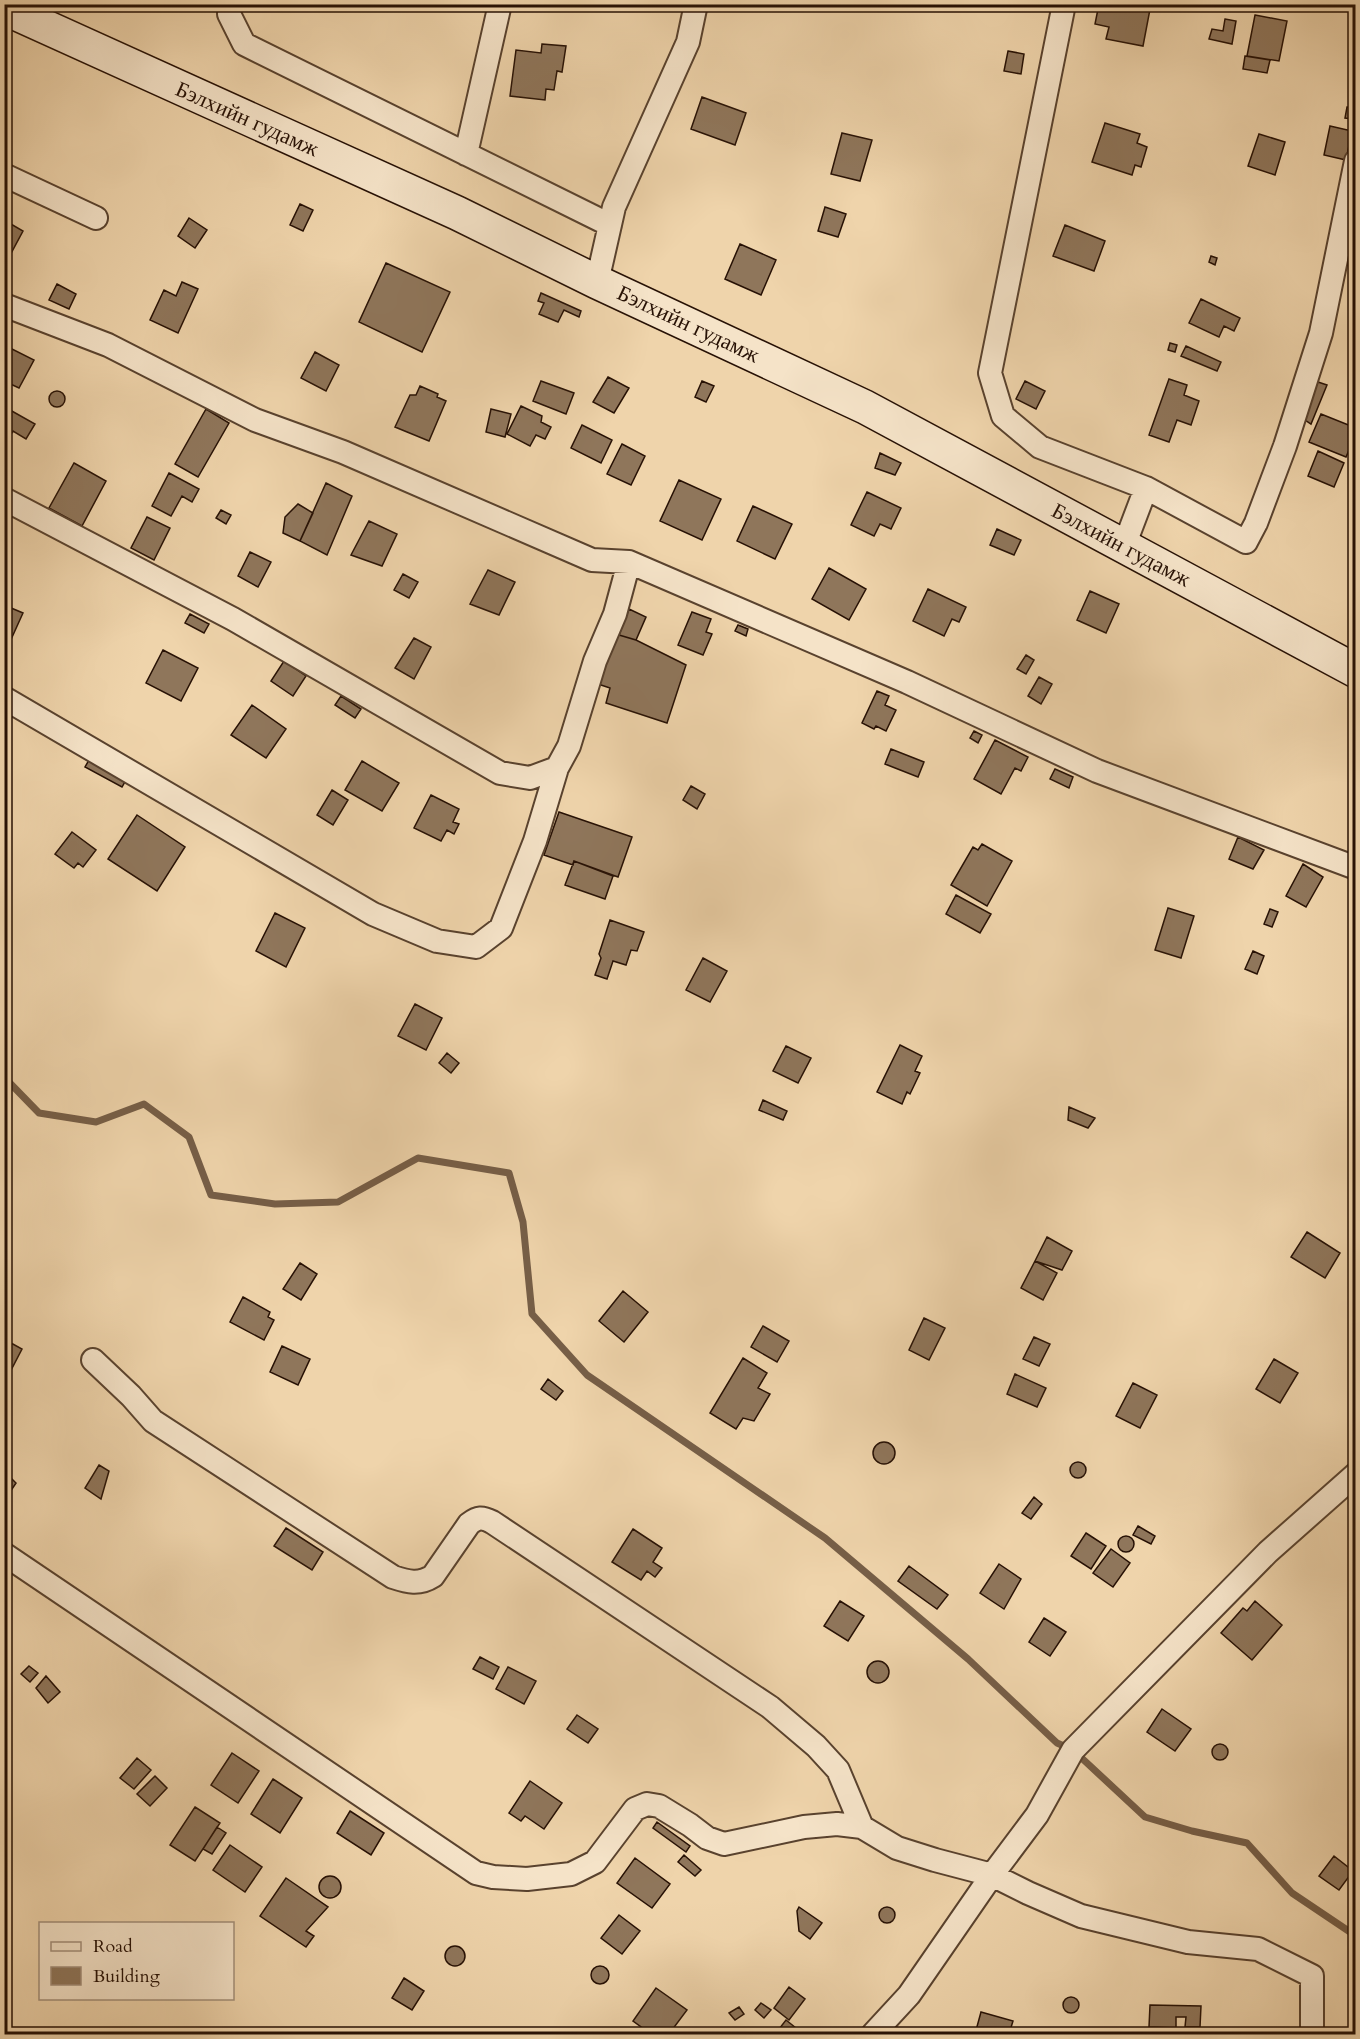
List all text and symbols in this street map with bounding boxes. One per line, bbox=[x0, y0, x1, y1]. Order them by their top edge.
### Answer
street label: Бэлхийн гудамж bbox=[171, 74, 324, 164]
street label: Бэлхийн гудамж bbox=[612, 278, 765, 370]
street label: Бэлхийн гудамж bbox=[1046, 496, 1197, 595]
legend bbox=[39, 1922, 234, 2000]
text: Road bbox=[93, 1934, 133, 1959]
text: Building bbox=[93, 1964, 161, 1989]

